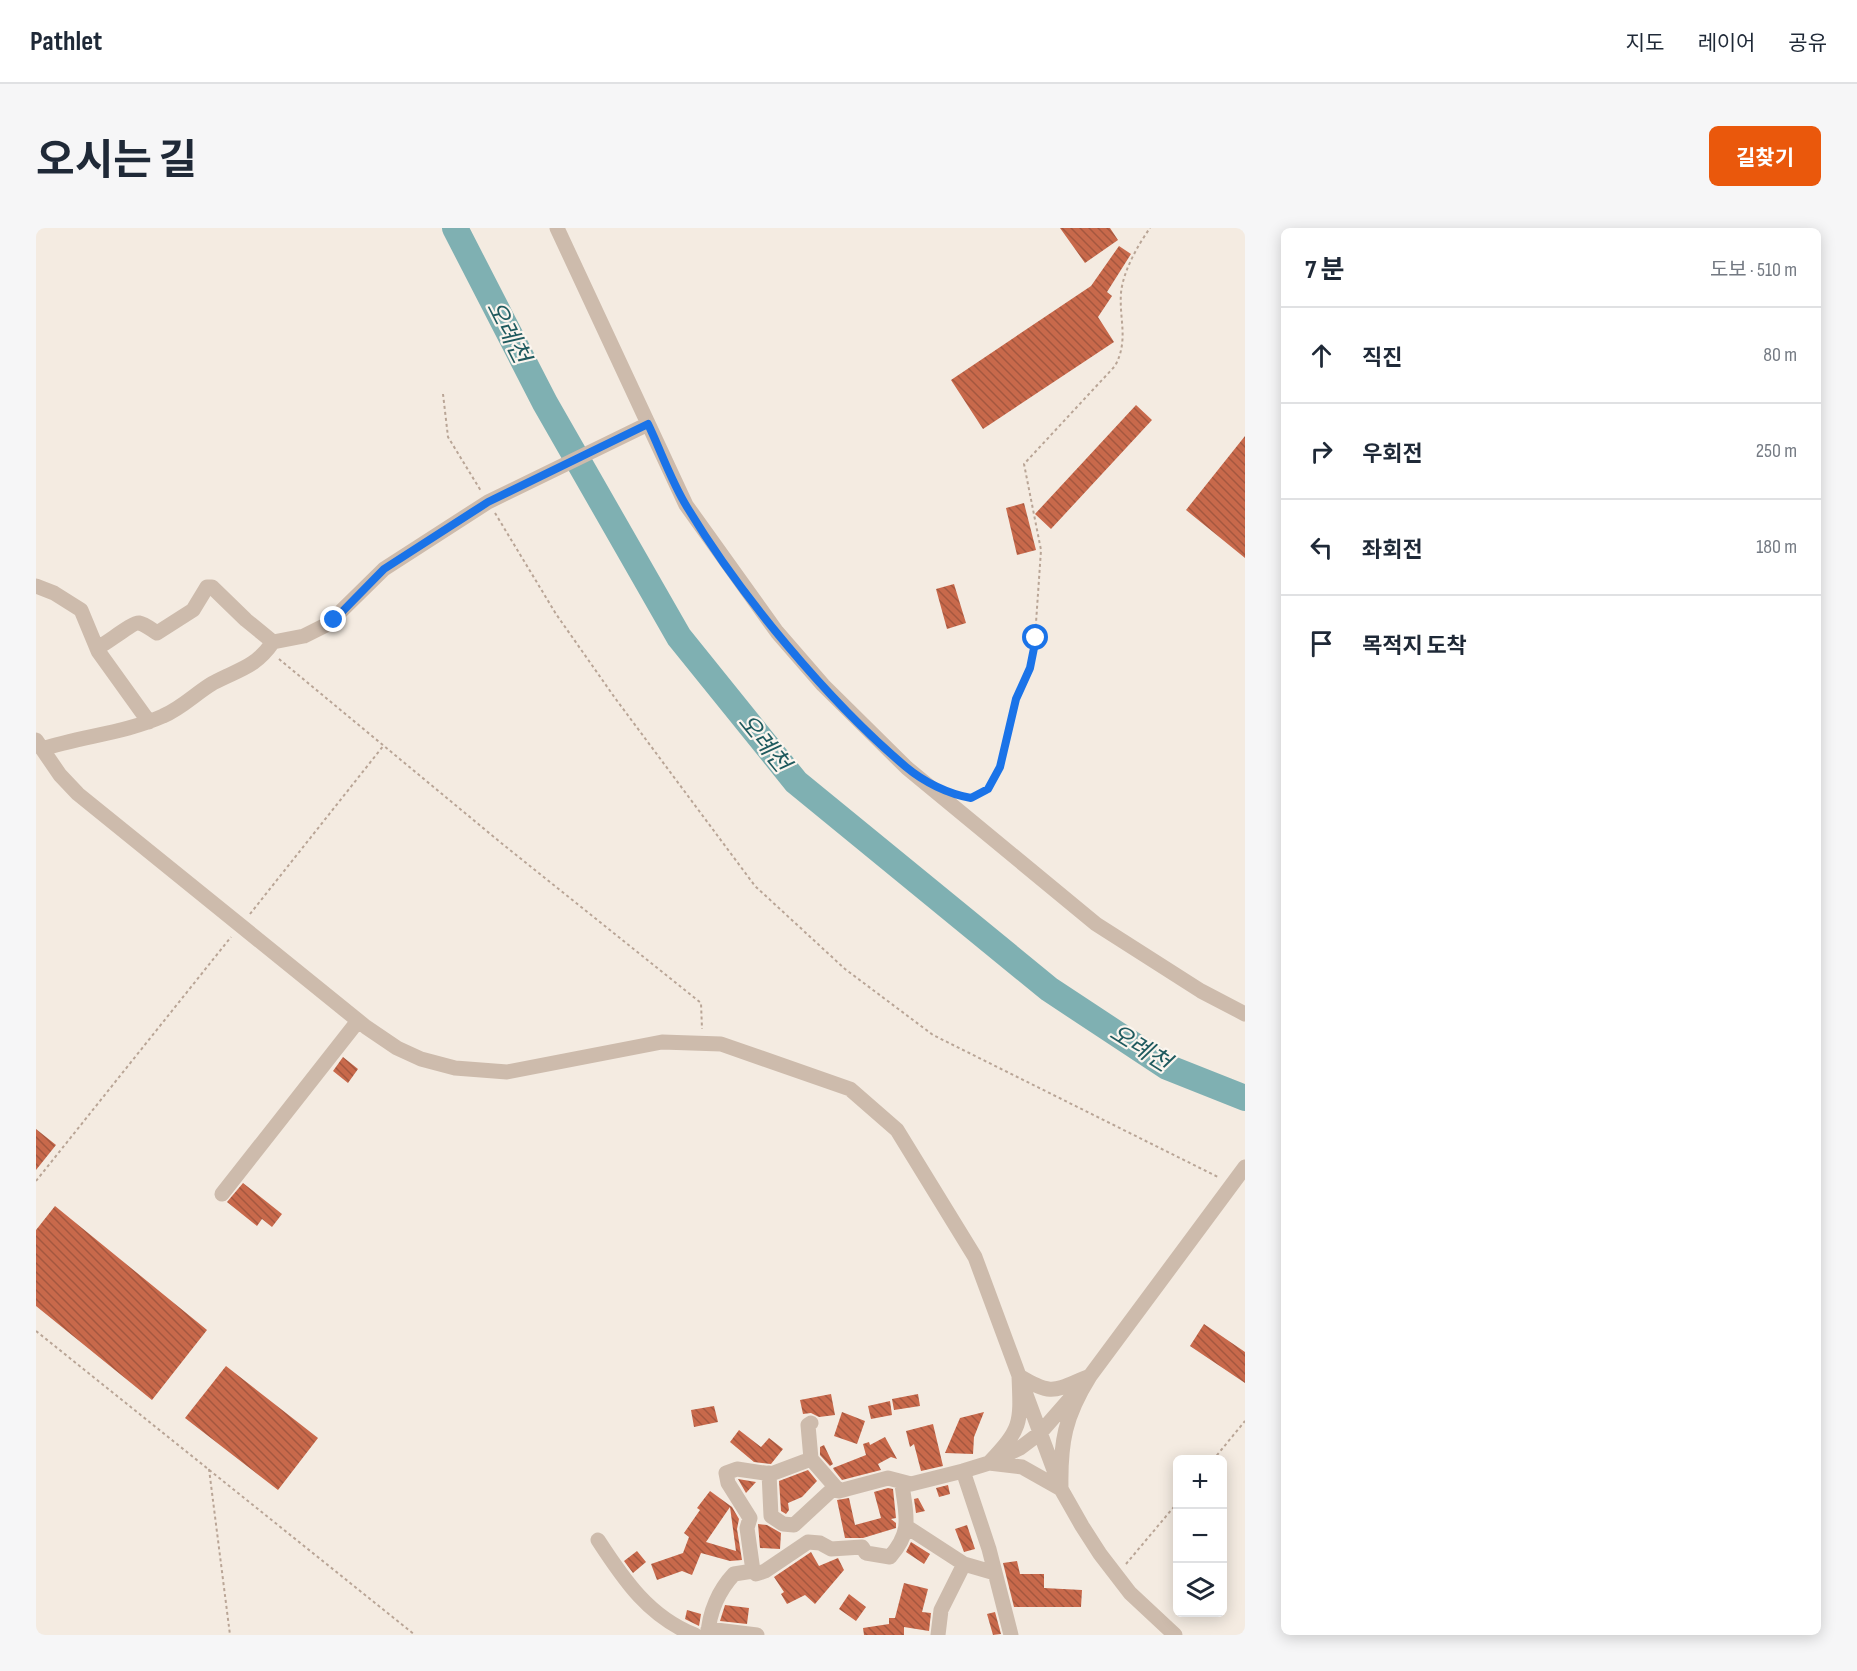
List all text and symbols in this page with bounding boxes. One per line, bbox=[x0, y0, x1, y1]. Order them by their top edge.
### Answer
text: Pathlet bbox=[30, 25, 102, 58]
text: 지도 bbox=[1626, 31, 1664, 56]
text: 레이어 bbox=[1697, 31, 1755, 56]
text: 공유 bbox=[1788, 31, 1827, 56]
button: 길찾기 bbox=[1709, 126, 1821, 186]
text: 오시는 길 bbox=[36, 136, 197, 187]
text: 7 분 bbox=[1305, 255, 1344, 286]
text: 도보 · 510 m bbox=[1710, 258, 1797, 282]
water label: 오례천 bbox=[480, 296, 537, 371]
icon: ahead bbox=[1305, 339, 1338, 372]
text: 80 m bbox=[1763, 343, 1797, 367]
text: 직진 bbox=[1362, 345, 1402, 372]
icon: right bbox=[1305, 435, 1338, 468]
text: 250 m bbox=[1756, 439, 1797, 463]
text: 우회전 bbox=[1362, 441, 1423, 468]
icon: left bbox=[1305, 531, 1338, 564]
text: 180 m bbox=[1756, 535, 1797, 559]
text: 좌회전 bbox=[1362, 537, 1423, 564]
route end bbox=[320, 606, 346, 632]
route start bbox=[1022, 624, 1048, 650]
icon: arrive bbox=[1305, 627, 1338, 660]
text: 목적지 도착 bbox=[1362, 633, 1467, 660]
water label: 오례천 bbox=[732, 708, 798, 780]
water label: 오례천 bbox=[1104, 1018, 1178, 1079]
map controls bbox=[1173, 1455, 1227, 1617]
button: + bbox=[1173, 1455, 1227, 1509]
button: − bbox=[1173, 1509, 1227, 1563]
button: layers bbox=[1173, 1563, 1227, 1617]

